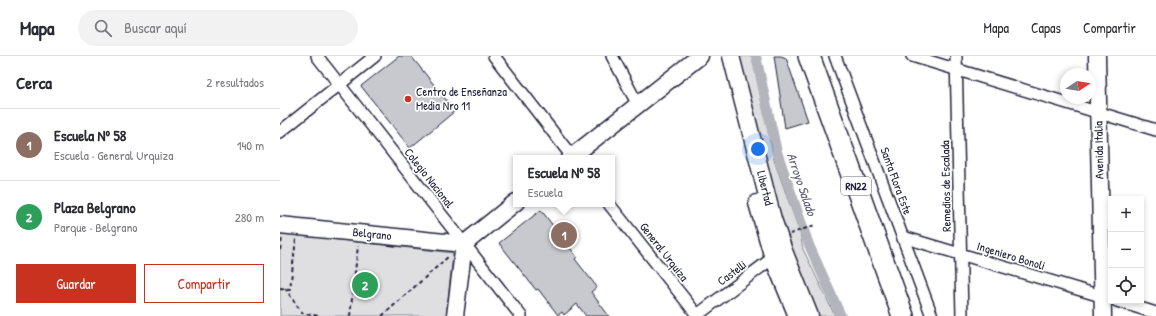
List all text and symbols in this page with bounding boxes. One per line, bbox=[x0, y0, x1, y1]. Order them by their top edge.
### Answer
search box bbox=[78, 10, 358, 46]
text: Mapa bbox=[20, 15, 54, 41]
icon: search bbox=[92, 17, 114, 39]
text: Buscar aquí bbox=[124, 17, 187, 38]
text: Mapa bbox=[984, 18, 1009, 37]
text: Capas bbox=[1031, 18, 1061, 37]
text: Compartir bbox=[1083, 18, 1136, 37]
north arrow bbox=[1060, 68, 1096, 104]
text: Cerca bbox=[16, 71, 52, 94]
text: 2 resultados bbox=[206, 73, 264, 91]
place label: Centro de Enseñanza Media Nro 11 bbox=[416, 83, 507, 114]
marker: Centro de Enseñanza Media Nro 11 bbox=[403, 94, 413, 104]
street label: Avenida Italia bbox=[1089, 121, 1108, 179]
text: Escuela Nº 58 bbox=[54, 125, 126, 146]
text: 1 bbox=[27, 136, 31, 154]
text: 140 m bbox=[237, 136, 264, 154]
your location bbox=[748, 139, 768, 159]
street label: Remedios de Escalada bbox=[936, 140, 955, 232]
street label: Colegio Nacional bbox=[401, 144, 459, 212]
street label: Santa Flora Este bbox=[876, 145, 917, 217]
text: Escuela · General Urquiza bbox=[54, 146, 173, 164]
water label: Arroyo Salado bbox=[783, 150, 822, 219]
popup bbox=[513, 155, 615, 207]
text: Escuela Nº 58 bbox=[528, 162, 600, 183]
street label: Libertad bbox=[753, 169, 778, 207]
road number: RN22 bbox=[841, 177, 871, 195]
text: Escuela bbox=[528, 183, 563, 201]
map controls bbox=[1108, 196, 1144, 304]
button: + bbox=[1108, 196, 1144, 232]
text: Plaza Belgrano bbox=[54, 197, 136, 218]
text: 2 bbox=[26, 208, 32, 226]
text: 280 m bbox=[235, 208, 264, 226]
text: Parque · Belgrano bbox=[54, 218, 138, 236]
street label: General Urquiza bbox=[636, 219, 693, 285]
pin: 1 bbox=[551, 220, 577, 250]
street label: Belgrano bbox=[352, 223, 392, 244]
button: − bbox=[1108, 232, 1144, 268]
street label: Ingeniero Bonoli bbox=[975, 237, 1047, 274]
street label: Castelli bbox=[714, 256, 750, 289]
button: Guardar bbox=[16, 264, 136, 303]
button: Compartir bbox=[144, 264, 264, 303]
button: locate bbox=[1108, 268, 1144, 304]
pin: 2 bbox=[352, 270, 378, 300]

